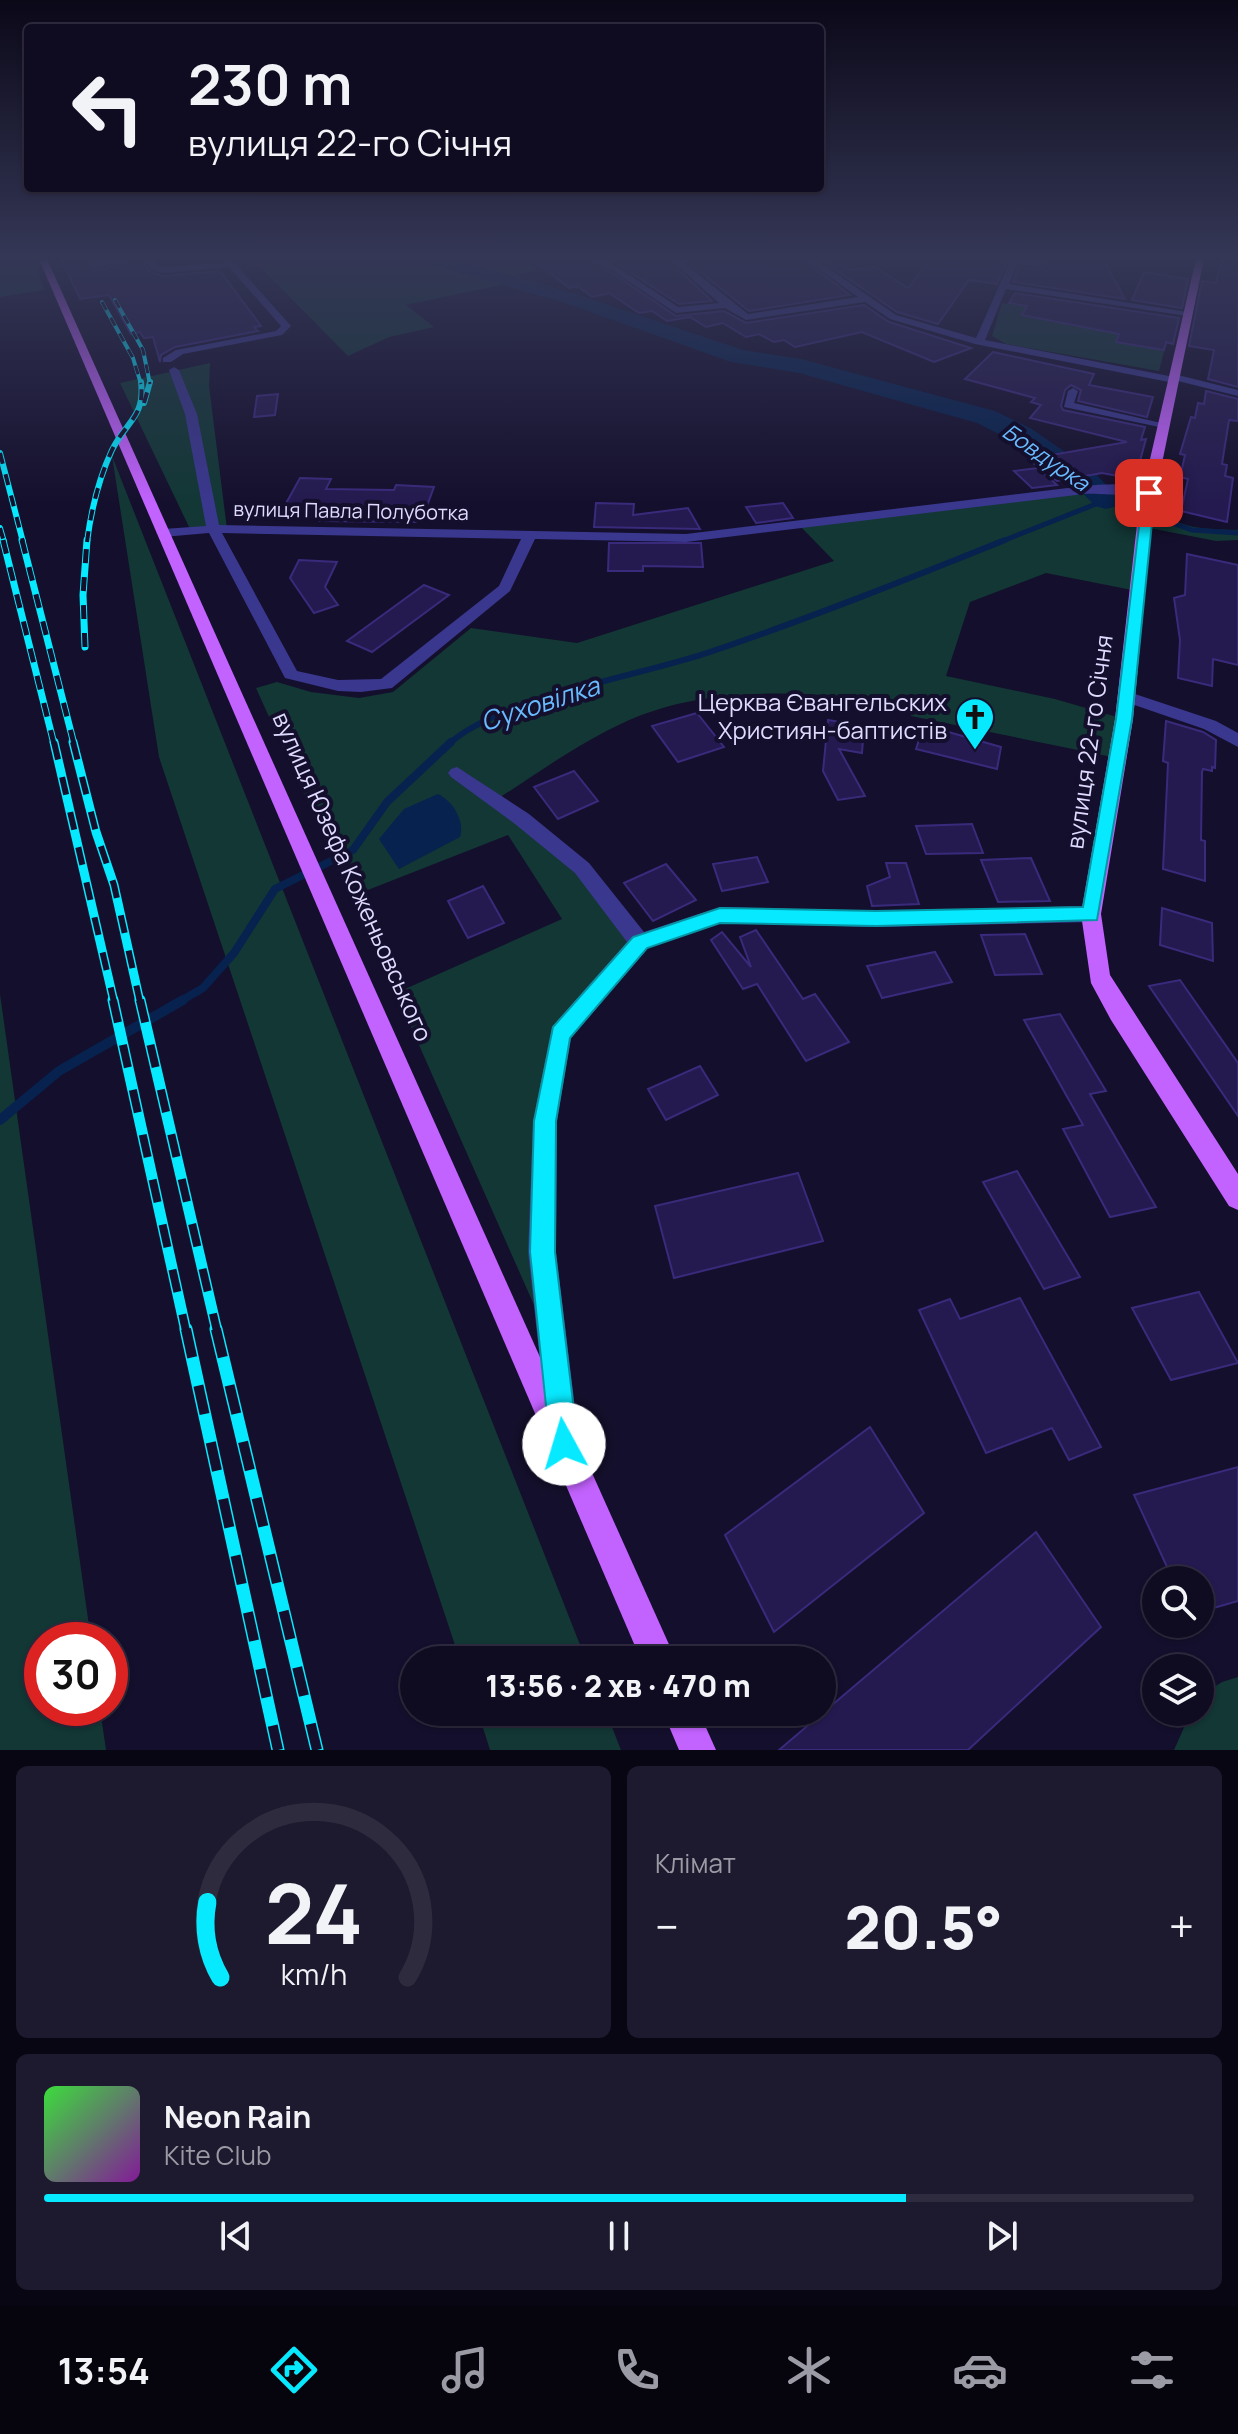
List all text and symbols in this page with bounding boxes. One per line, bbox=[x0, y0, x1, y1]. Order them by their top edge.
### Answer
text: 230 m bbox=[188, 45, 352, 122]
icon: left bbox=[56, 56, 160, 160]
text: вулиця 22-го Січня bbox=[188, 118, 512, 167]
water label: Бовдурка bbox=[997, 416, 1097, 499]
pin bbox=[1115, 459, 1183, 527]
icon: arrive bbox=[1127, 471, 1171, 515]
street label: вулиця Павла Полуботка bbox=[233, 495, 469, 526]
street label: вулиця 22-го Січня bbox=[1057, 633, 1120, 851]
water label: Суховілка bbox=[476, 666, 605, 739]
place label: Церква Євангельских Християн-баптистів bbox=[698, 685, 947, 746]
church icon: Церква Євангельских Християн-баптистів bbox=[954, 696, 996, 751]
street label: вулиця Юзефа Коженьовського bbox=[266, 707, 441, 1046]
position arrow bbox=[522, 1402, 606, 1486]
map controls bbox=[1142, 1566, 1214, 1726]
button: search bbox=[1142, 1566, 1214, 1638]
speed limit sign: 30 bbox=[24, 1622, 128, 1726]
button: layers bbox=[1142, 1654, 1214, 1726]
text: 13:56 · 2 хв · 470 m bbox=[485, 1665, 751, 1706]
text: Клімат bbox=[655, 1845, 736, 1881]
text: 24 bbox=[264, 1855, 363, 1969]
text: 20.5° bbox=[845, 1885, 1003, 1967]
text: − bbox=[655, 1896, 679, 1956]
text: + bbox=[1169, 1896, 1194, 1956]
text: km/h bbox=[280, 1955, 347, 1994]
text: Neon Rain bbox=[164, 2096, 311, 2137]
text: Kite Club bbox=[164, 2137, 271, 2173]
icon: previous bbox=[214, 2214, 258, 2258]
icon: pause bbox=[597, 2214, 641, 2258]
icon: next bbox=[980, 2214, 1024, 2258]
icon: directions bbox=[266, 2342, 322, 2398]
icon: music bbox=[437, 2342, 493, 2398]
icon: phone bbox=[609, 2342, 665, 2398]
icon: climate bbox=[781, 2342, 837, 2398]
icon: car bbox=[952, 2342, 1008, 2398]
icon: filters bbox=[1124, 2342, 1180, 2398]
text: 13:54 bbox=[58, 2346, 150, 2395]

